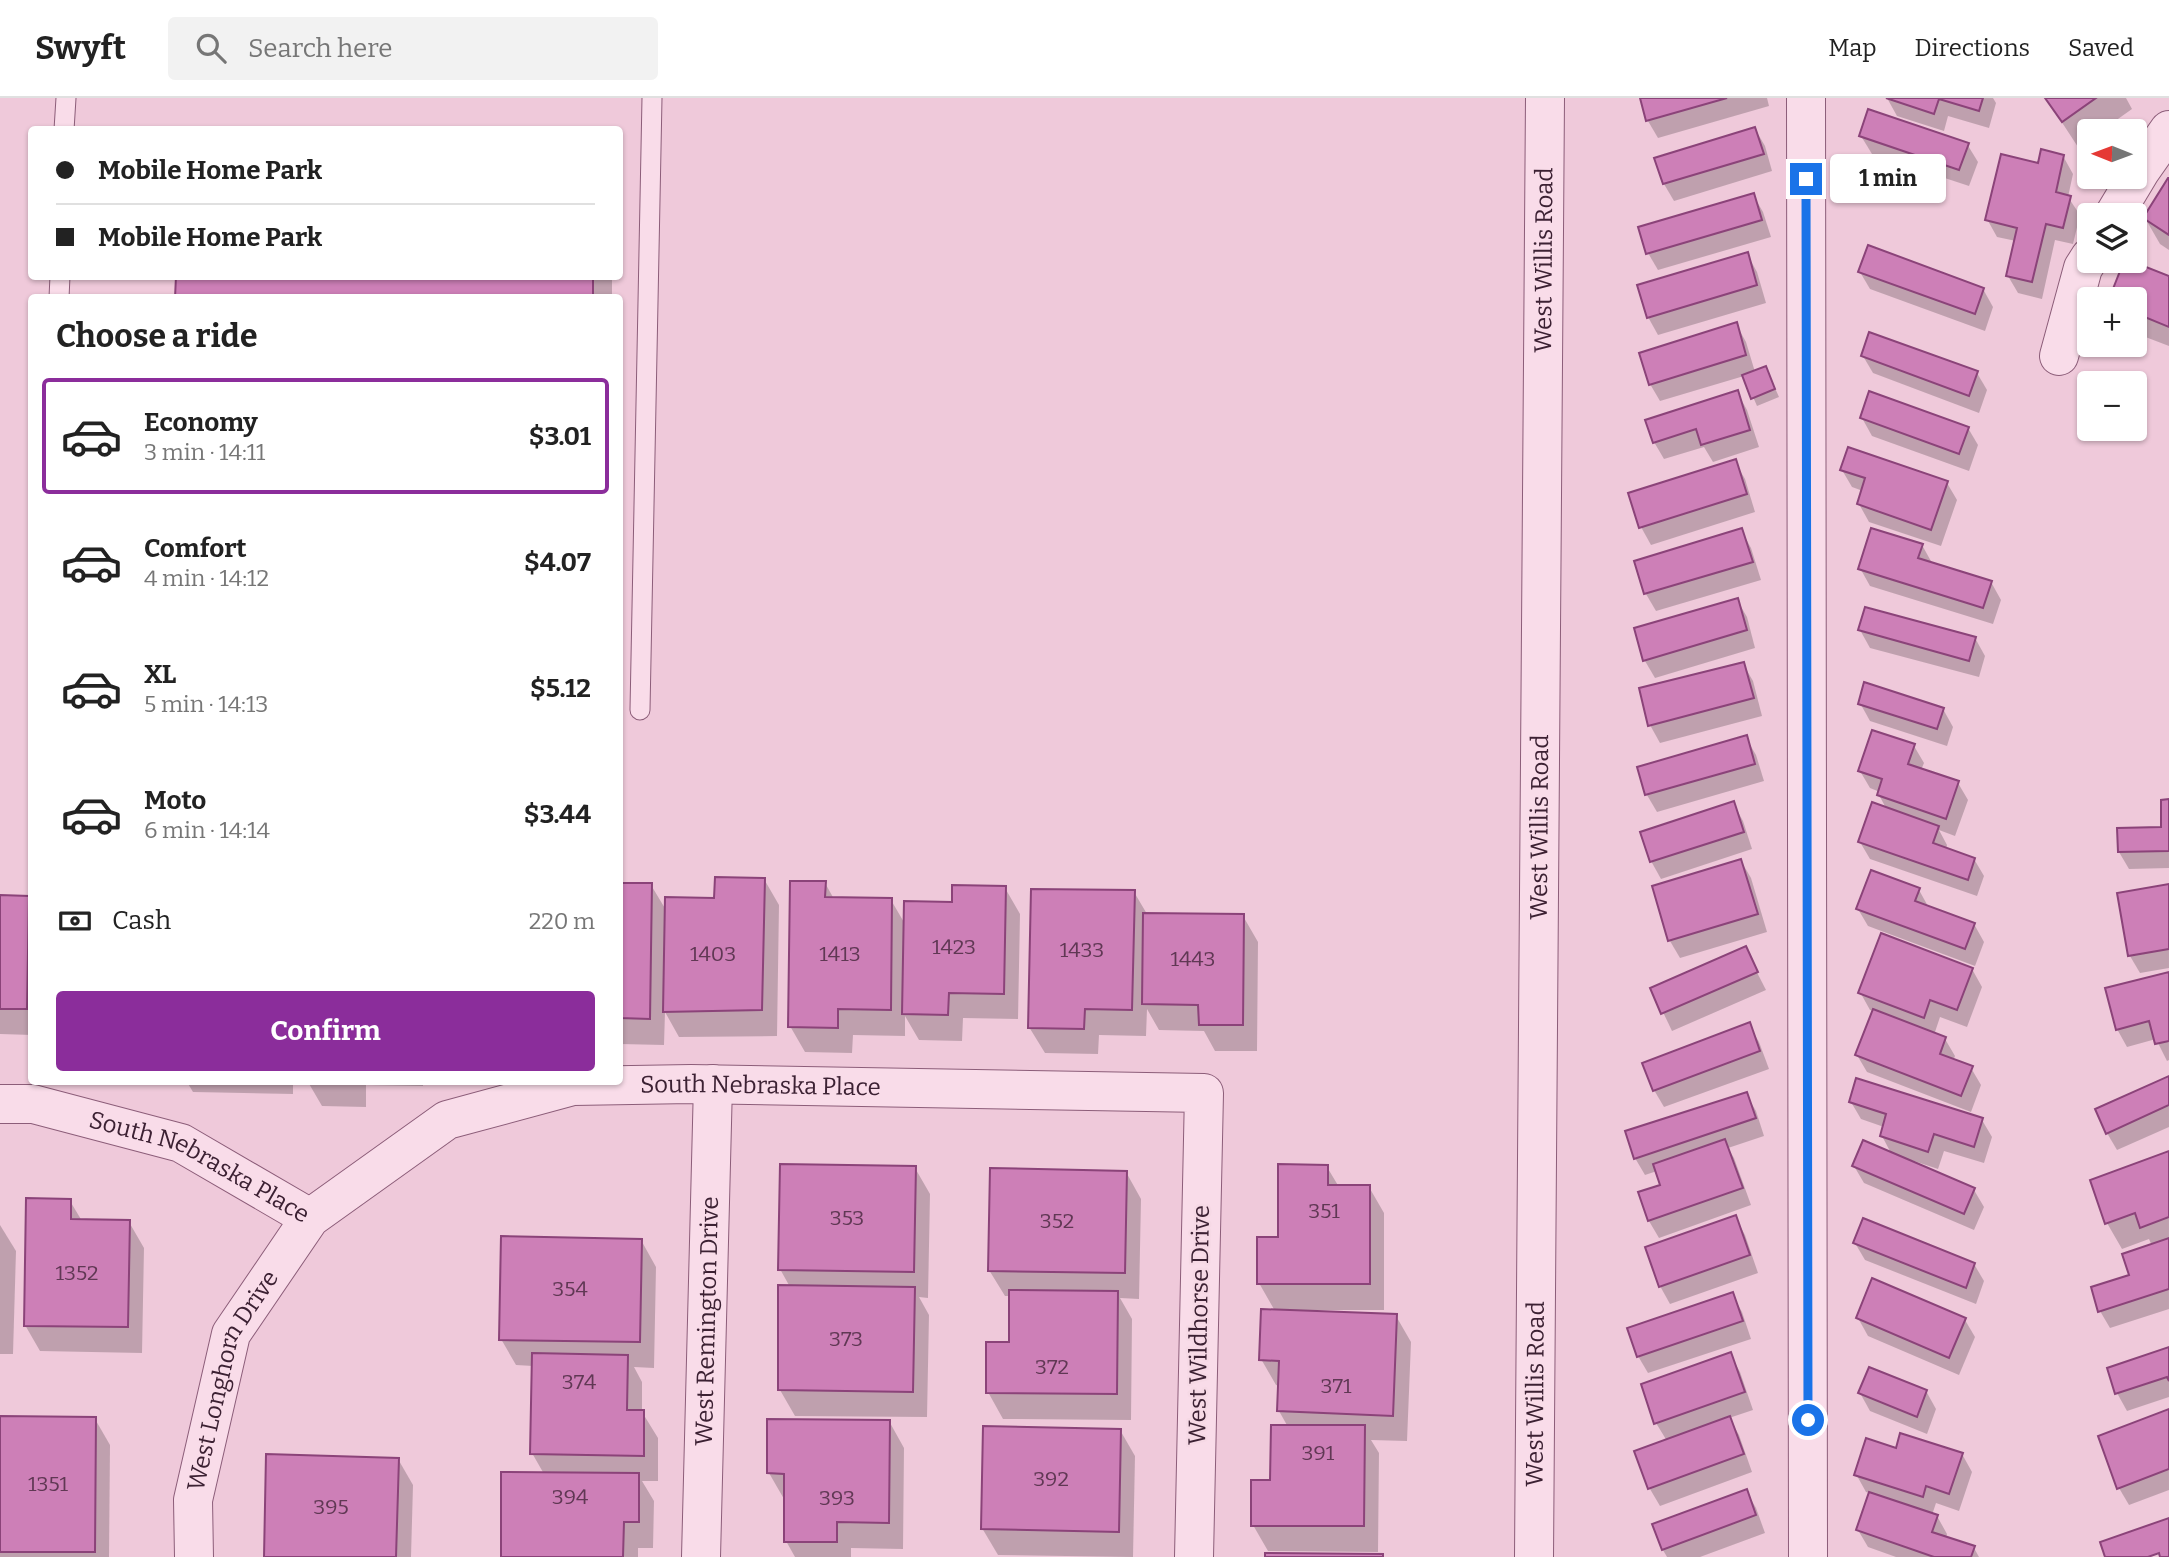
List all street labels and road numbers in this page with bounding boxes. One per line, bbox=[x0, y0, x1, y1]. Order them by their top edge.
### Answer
street label: West Willis Road bbox=[1529, 167, 1558, 353]
street label: West Willis Road bbox=[1525, 734, 1554, 920]
street label: South Nebraska Place bbox=[640, 1070, 881, 1101]
street label: South Nebraska Place bbox=[86, 1105, 315, 1229]
street label: West Remington Drive bbox=[690, 1196, 724, 1446]
street label: West Wildhorse Drive bbox=[1183, 1205, 1215, 1445]
street label: West Longhorn Drive bbox=[182, 1265, 284, 1494]
street label: West Willis Road bbox=[1521, 1301, 1550, 1487]

